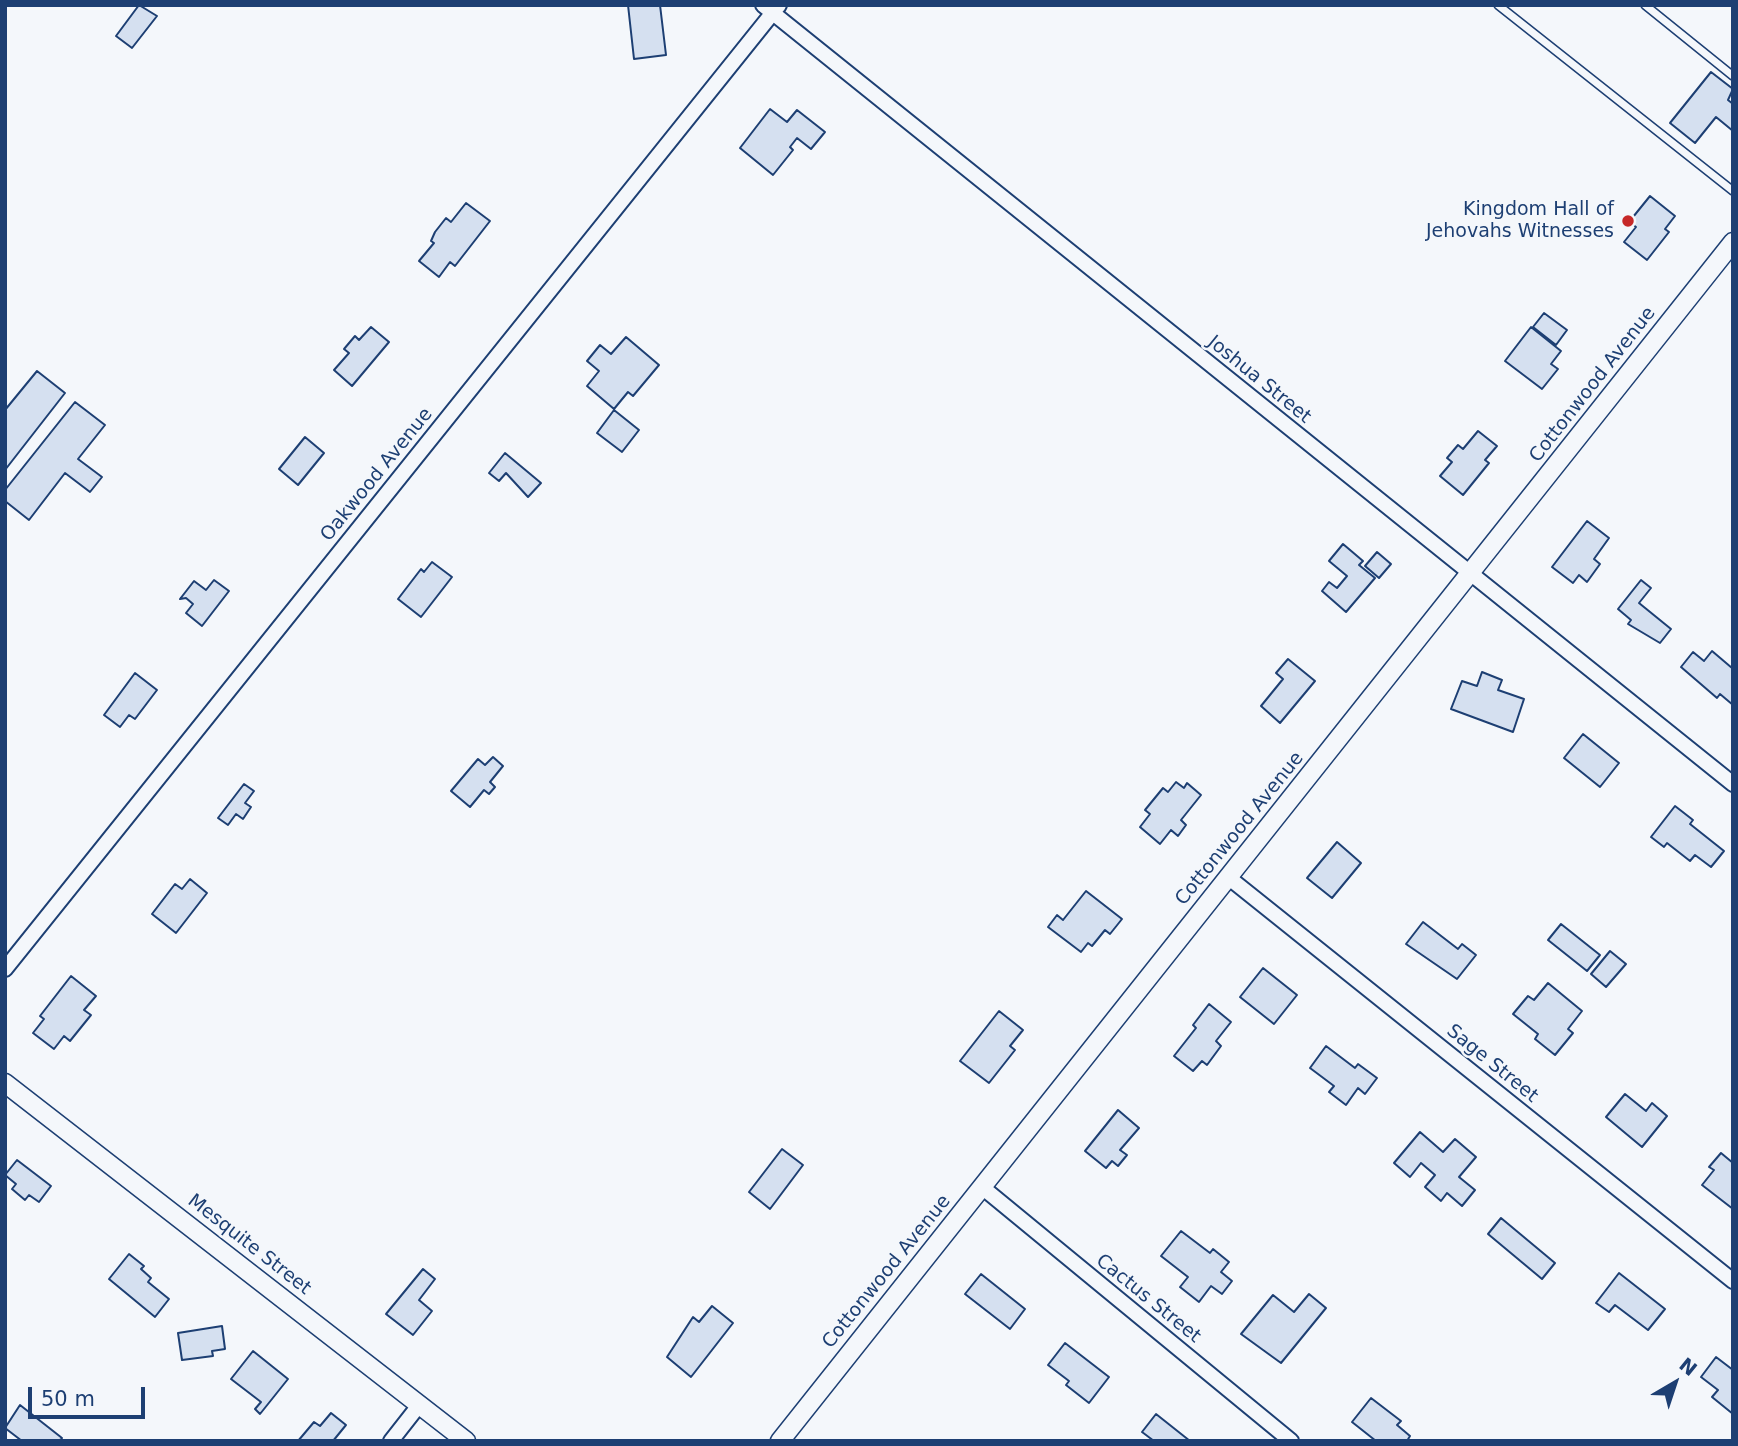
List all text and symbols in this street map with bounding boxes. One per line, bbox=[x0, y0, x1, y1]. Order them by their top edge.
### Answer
place label: Kingdom Hall of Jehovahs Witnesses bbox=[1426, 199, 1614, 243]
marker: Kingdom Hall of Jehovahs Witnesses bbox=[1620, 213, 1636, 229]
street label: Cottonwood Avenue bbox=[1525, 303, 1661, 467]
street label: Joshua Street bbox=[1203, 331, 1315, 429]
street label: Oakwood Avenue bbox=[316, 404, 438, 546]
street label: Cottonwood Avenue bbox=[1171, 748, 1309, 910]
street label: Sage Street bbox=[1442, 1020, 1542, 1108]
street label: Mesquite Street bbox=[183, 1190, 315, 1300]
street label: Cottonwood Avenue bbox=[818, 1191, 956, 1353]
street label: Cactus Street bbox=[1091, 1250, 1205, 1348]
north arrow bbox=[1640, 1348, 1710, 1418]
text: N bbox=[1675, 1353, 1701, 1380]
scale bar bbox=[32, 1372, 149, 1416]
text: 50 m bbox=[41, 1387, 95, 1411]

